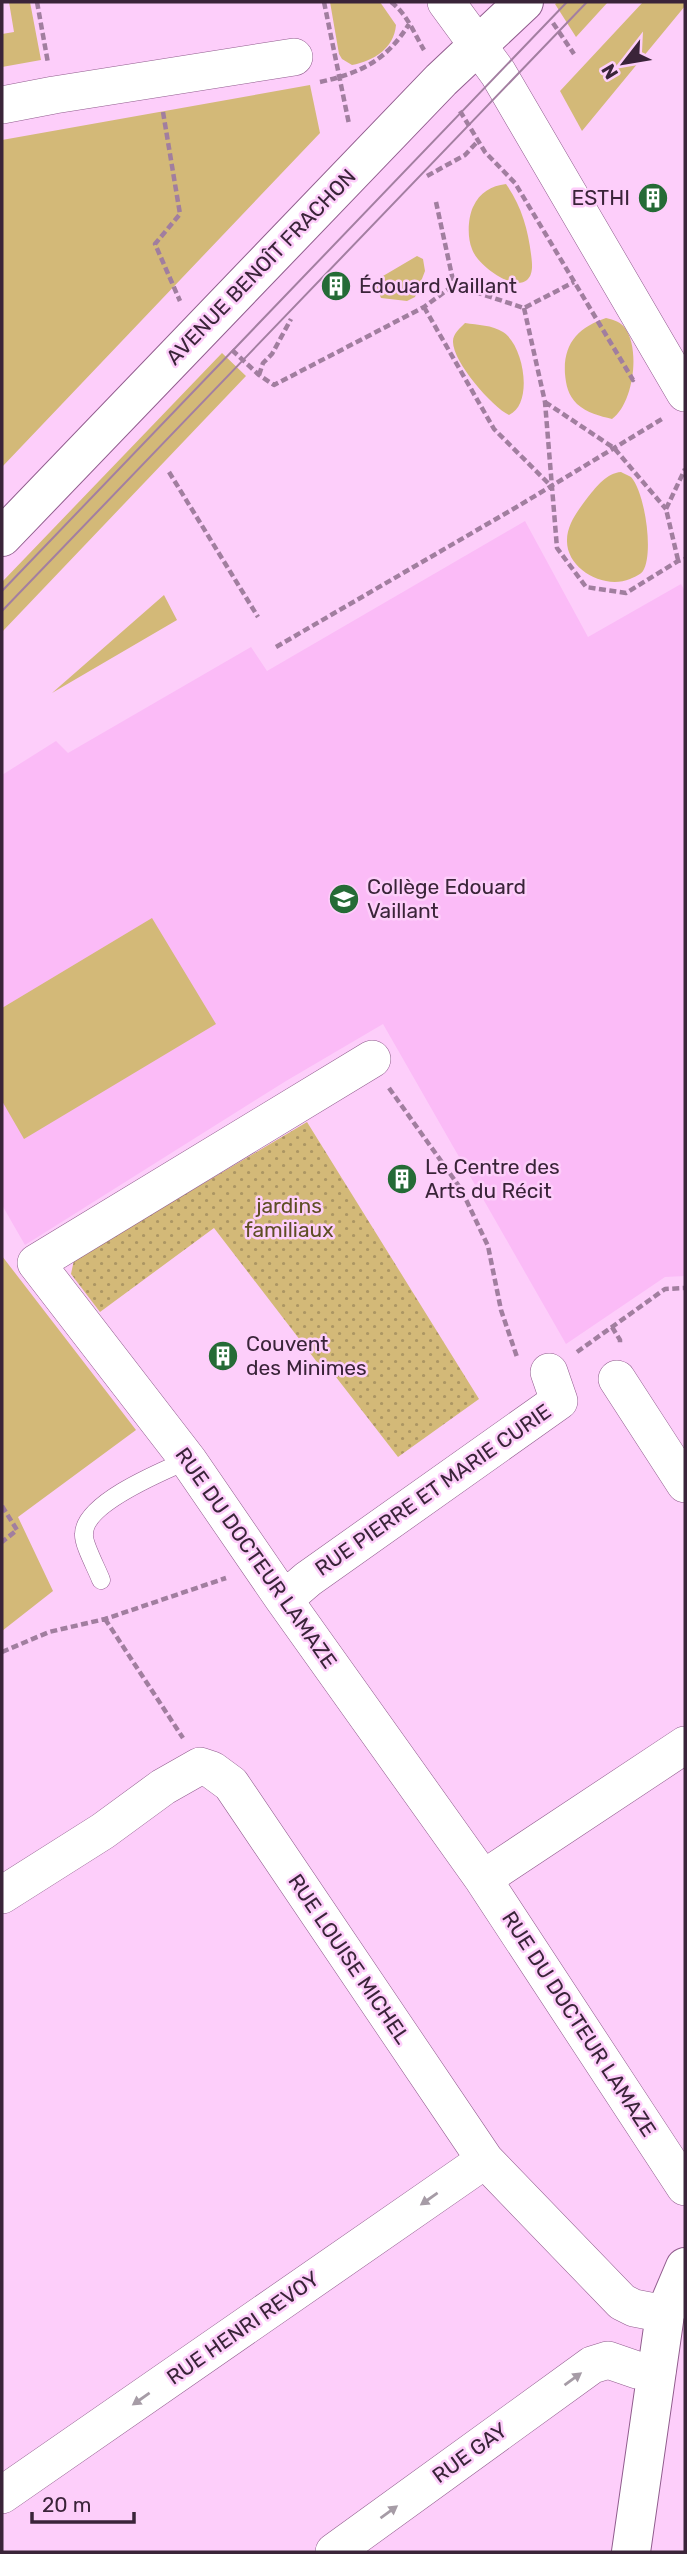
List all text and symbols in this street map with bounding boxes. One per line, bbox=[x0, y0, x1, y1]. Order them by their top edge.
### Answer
north arrow bbox=[589, 28, 659, 98]
text: N bbox=[596, 60, 623, 83]
street label: AVENUE BENOÎT FRACHON bbox=[161, 164, 361, 370]
building icon: ESTHI bbox=[636, 181, 670, 215]
place label: ESTHI bbox=[571, 185, 630, 210]
building icon: Édouard Vaillant bbox=[319, 269, 353, 303]
place label: Édouard Vaillant bbox=[359, 273, 517, 298]
place label: Collège Edouard Vaillant bbox=[367, 874, 526, 923]
school or university icon: Collège Edouard Vaillant bbox=[327, 882, 361, 916]
place label: Le Centre des Arts du Récit bbox=[425, 1154, 560, 1203]
building icon: Le Centre des Arts du Récit bbox=[385, 1162, 419, 1196]
park label: jardins familiaux bbox=[244, 1193, 334, 1242]
place label: Couvent des Minimes bbox=[246, 1331, 367, 1380]
building icon: Couvent des Minimes bbox=[206, 1339, 240, 1373]
street label: RUE PIERRE ET MARIE CURIE bbox=[310, 1398, 555, 1581]
street label: RUE DU DOCTEUR LAMAZE bbox=[171, 1442, 342, 1673]
street label: RUE LOUISE MICHEL bbox=[283, 1869, 416, 2049]
street label: RUE DU DOCTEUR LAMAZE bbox=[497, 1906, 662, 2141]
one-way arrow bbox=[420, 2192, 438, 2206]
street label: RUE HENRI REVOY bbox=[162, 2266, 324, 2389]
one-way arrow bbox=[564, 2372, 582, 2386]
one-way arrow bbox=[132, 2392, 150, 2406]
street label: RUE GAY bbox=[427, 2417, 512, 2488]
scale bar bbox=[32, 2480, 133, 2524]
text: 20 m bbox=[42, 2492, 91, 2517]
one-way arrow bbox=[380, 2505, 398, 2519]

